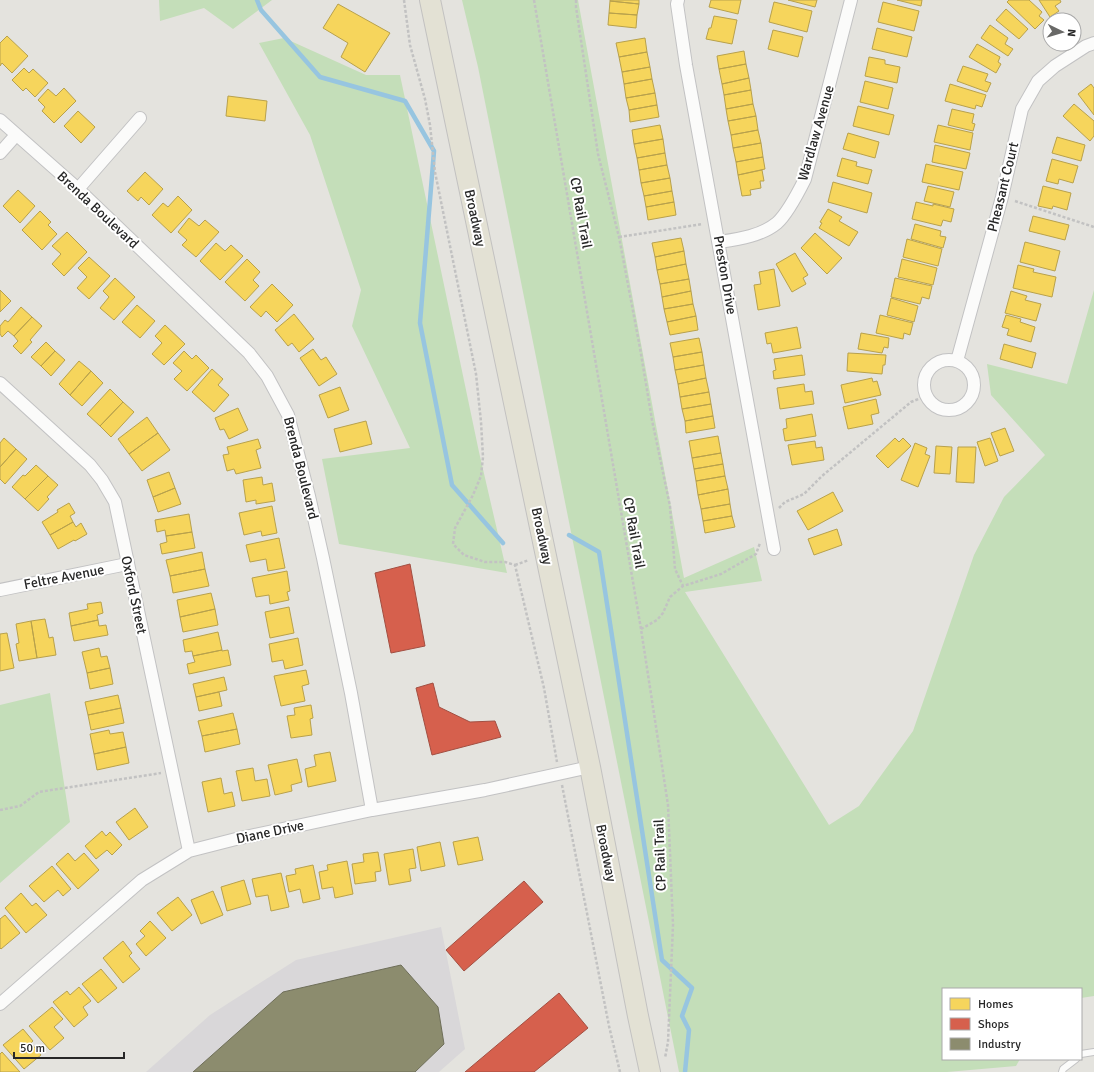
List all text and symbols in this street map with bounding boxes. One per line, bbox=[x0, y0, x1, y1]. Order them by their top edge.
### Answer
north arrow bbox=[1042, 12, 1082, 52]
text: N bbox=[1065, 28, 1078, 37]
street label: Wardlaw Avenue bbox=[794, 83, 838, 183]
street label: Pheasant Court bbox=[984, 140, 1022, 234]
street label: Brenda Boulevard bbox=[54, 168, 142, 252]
street label: CP Rail Trail bbox=[566, 176, 596, 250]
street label: Broadway bbox=[461, 188, 489, 249]
street label: Preston Drive bbox=[710, 234, 740, 316]
street label: Brenda Boulevard bbox=[280, 415, 322, 521]
street label: CP Rail Trail bbox=[619, 496, 649, 570]
street label: Broadway bbox=[528, 506, 556, 567]
street label: Oxford Street bbox=[117, 554, 151, 636]
street label: Feltre Avenue bbox=[22, 561, 106, 593]
street label: Diane Drive bbox=[234, 817, 306, 847]
street label: CP Rail Trail bbox=[650, 819, 670, 891]
street label: Broadway bbox=[592, 823, 620, 884]
legend bbox=[942, 988, 1082, 1060]
text: Homes bbox=[978, 997, 1013, 1012]
text: Shops bbox=[978, 1017, 1009, 1032]
scale bar bbox=[14, 1034, 124, 1060]
text: Industry bbox=[978, 1037, 1021, 1052]
text: 50 m bbox=[20, 1041, 45, 1056]

